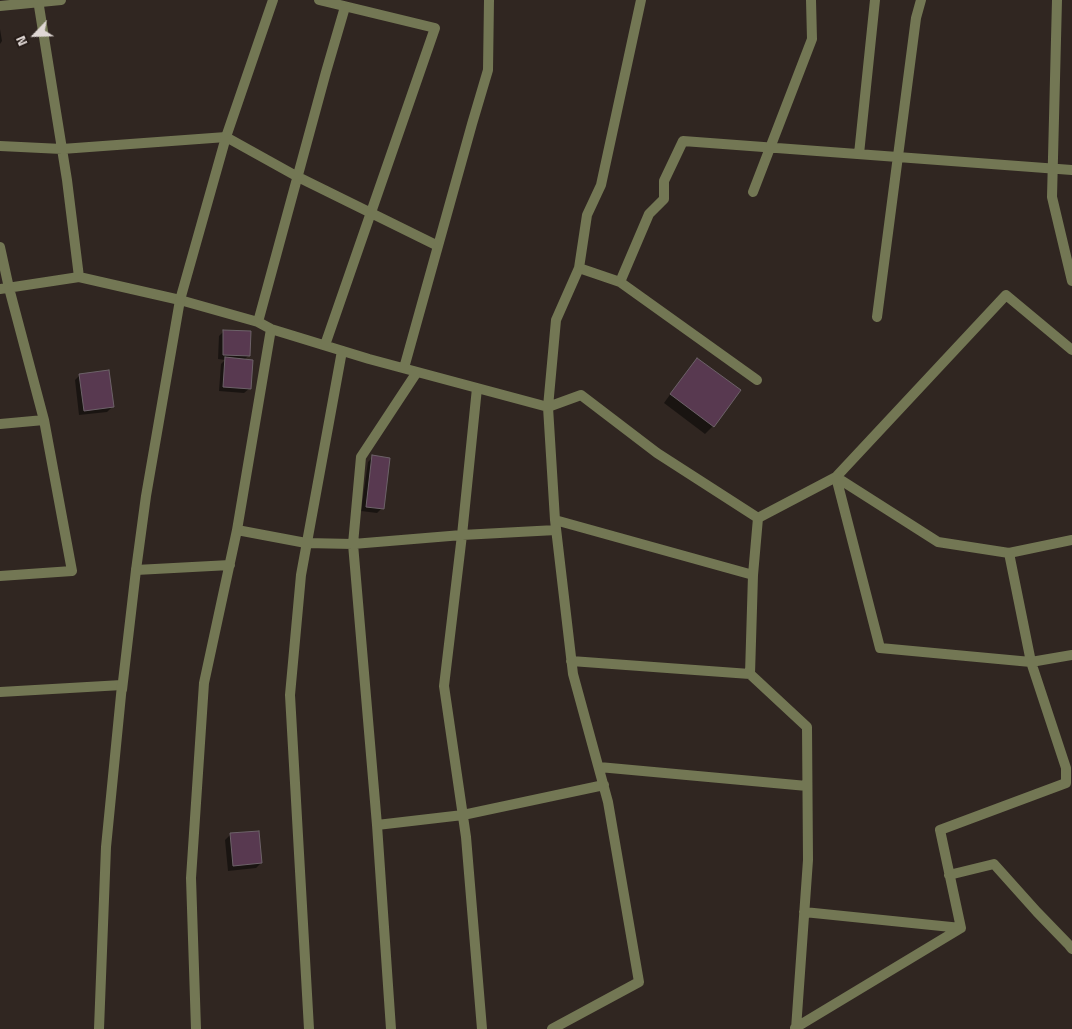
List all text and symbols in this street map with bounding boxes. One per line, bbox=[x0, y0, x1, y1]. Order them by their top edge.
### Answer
north arrow bbox=[10, 10, 60, 60]
text: N bbox=[9, 33, 32, 50]

